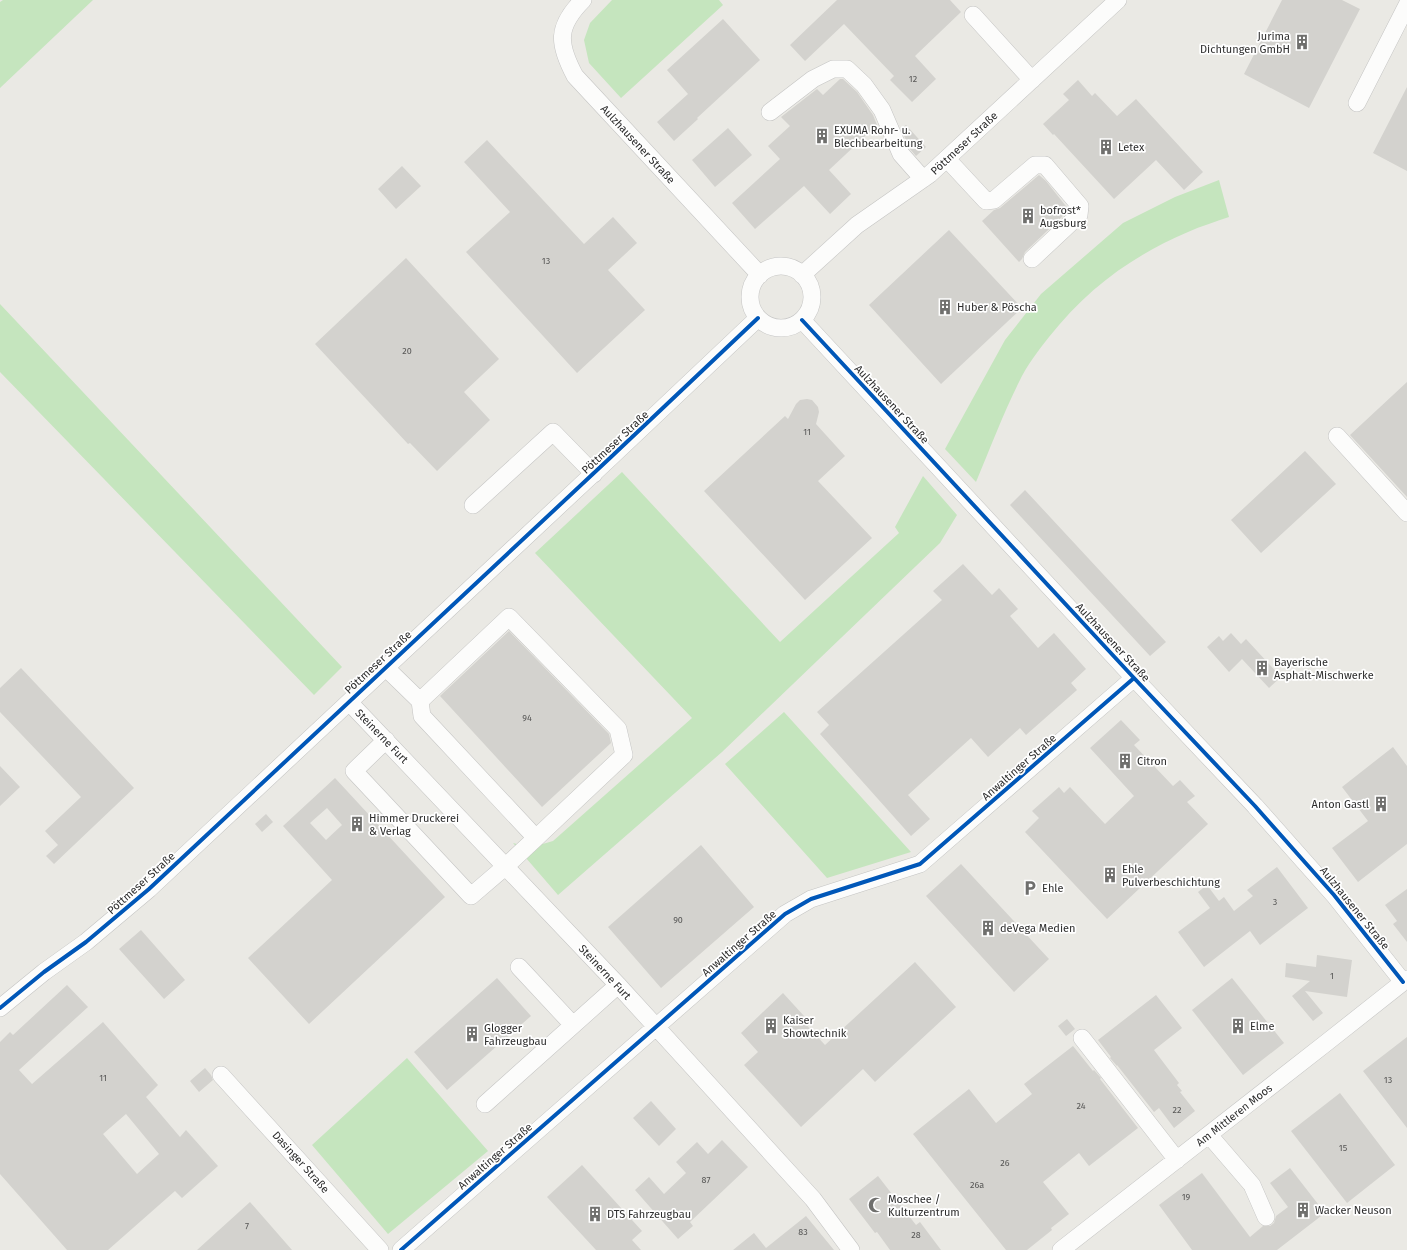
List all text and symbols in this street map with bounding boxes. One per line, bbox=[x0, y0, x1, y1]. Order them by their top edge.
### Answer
place label: Jurima Dichtungen GmbH bbox=[1200, 30, 1290, 56]
building icon: Jurima Dichtungen GmbH bbox=[1293, 33, 1311, 51]
house number: 12 bbox=[909, 74, 917, 84]
street label: Aulzhausener Straße bbox=[598, 102, 677, 186]
street label: Pöttmeser Straße bbox=[928, 109, 1000, 178]
place label: EXUMA Rohr- u. Blechbearbeitung bbox=[834, 124, 923, 150]
building icon: EXUMA Rohr- u. Blechbearbeitung bbox=[813, 127, 831, 145]
building icon: Letex bbox=[1097, 138, 1115, 156]
place label: Letex bbox=[1118, 141, 1145, 154]
place label: bofrost* Augsburg bbox=[1040, 204, 1087, 230]
building icon: bofrost* Augsburg bbox=[1019, 207, 1037, 225]
house number: 13 bbox=[542, 256, 550, 266]
building icon: Huber & Pöscha bbox=[936, 298, 954, 316]
place label: Huber & Pöscha bbox=[957, 301, 1037, 314]
house number: 20 bbox=[402, 346, 412, 356]
street label: Aulzhausener Straße bbox=[852, 362, 931, 446]
street label: Pöttmeser Straße bbox=[579, 408, 651, 477]
house number: 11 bbox=[803, 427, 811, 437]
street label: Aulzhausener Straße bbox=[1073, 600, 1152, 684]
street label: Pöttmeser Straße bbox=[342, 628, 414, 697]
place label: Bayerische Asphalt-Mischwerke bbox=[1274, 656, 1374, 682]
building icon: Bayerische Asphalt-Mischwerke bbox=[1253, 659, 1271, 677]
street label: Steinerne Furt bbox=[352, 706, 411, 766]
house number: 94 bbox=[522, 713, 532, 723]
street label: Anwaltinger Straße bbox=[980, 732, 1059, 803]
building icon: Citron bbox=[1116, 752, 1134, 770]
place label: Citron bbox=[1137, 755, 1167, 768]
building icon: Anton Gastl bbox=[1372, 795, 1390, 813]
place label: Anton Gastl bbox=[1312, 798, 1369, 811]
place label: Himmer Druckerei & Verlag bbox=[369, 812, 459, 838]
building icon: Himmer Druckerei & Verlag bbox=[348, 815, 366, 833]
street label: Pöttmeser Straße bbox=[105, 850, 178, 917]
place label: Ehle Pulverbeschichtung bbox=[1122, 863, 1220, 889]
street label: Aulzhausener Straße bbox=[1317, 864, 1392, 952]
building icon: Ehle Pulverbeschichtung bbox=[1101, 866, 1119, 884]
parking icon: Ehle bbox=[1021, 879, 1039, 897]
place label: Ehle bbox=[1042, 882, 1064, 895]
house number: 3 bbox=[1273, 897, 1277, 907]
street label: Anwaltinger Straße bbox=[700, 908, 779, 979]
house number: 90 bbox=[673, 915, 683, 925]
building icon: deVega Medien bbox=[979, 919, 997, 937]
place label: deVega Medien bbox=[1000, 922, 1076, 935]
street label: Steinerne Furt bbox=[576, 942, 633, 1003]
house number: 1 bbox=[1330, 971, 1334, 981]
place label: Kaiser Showtechnik bbox=[783, 1014, 847, 1040]
building icon: Kaiser Showtechnik bbox=[762, 1017, 780, 1035]
building icon: Elme bbox=[1229, 1017, 1247, 1035]
place label: Elme bbox=[1250, 1020, 1274, 1033]
place label: Glogger Fahrzeugbau bbox=[484, 1022, 547, 1048]
building icon: Glogger Fahrzeugbau bbox=[463, 1025, 481, 1043]
house number: 11 bbox=[99, 1073, 107, 1083]
house number: 13 bbox=[1384, 1075, 1392, 1085]
street label: Am Mittleren Moos bbox=[1194, 1082, 1275, 1149]
house number: 24 bbox=[1076, 1101, 1086, 1111]
house number: 22 bbox=[1173, 1105, 1181, 1115]
street label: Anwaltinger Straße bbox=[456, 1121, 535, 1192]
street label: Dasinger Straße bbox=[270, 1129, 332, 1196]
house number: 15 bbox=[1339, 1143, 1348, 1153]
house number: 26 bbox=[1000, 1158, 1010, 1168]
house number: 87 bbox=[702, 1175, 710, 1185]
house number: 26a bbox=[970, 1180, 984, 1190]
house number: 19 bbox=[1182, 1192, 1191, 1202]
place label: Moschee / Kulturzentrum bbox=[888, 1193, 960, 1219]
mosque icon: Moschee / Kulturzentrum bbox=[867, 1196, 885, 1214]
building icon: Wacker Neuson bbox=[1294, 1201, 1312, 1219]
place label: Wacker Neuson bbox=[1315, 1204, 1392, 1217]
building icon: DTS Fahrzeugbau bbox=[586, 1205, 604, 1223]
place label: DTS Fahrzeugbau bbox=[607, 1208, 691, 1221]
house number: 7 bbox=[245, 1221, 249, 1231]
house number: 83 bbox=[798, 1227, 808, 1237]
house number: 28 bbox=[911, 1230, 921, 1240]

